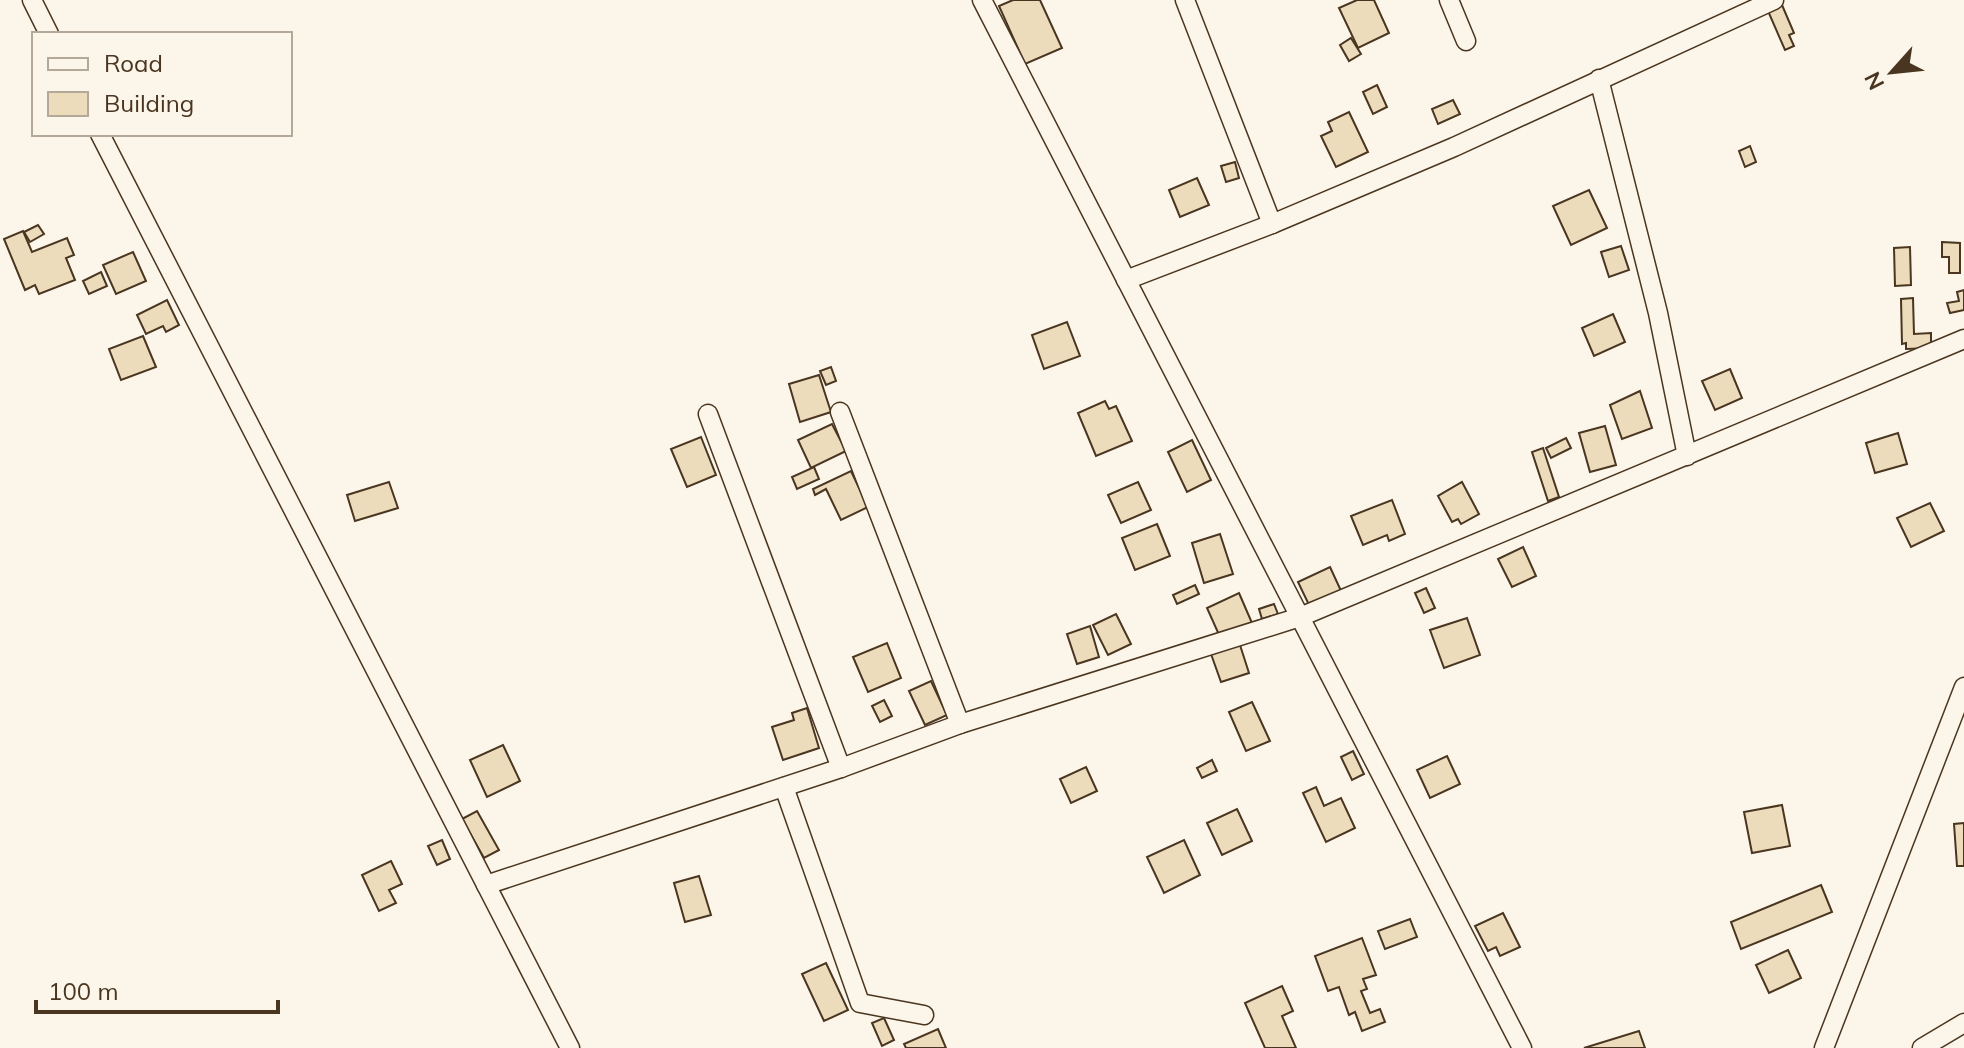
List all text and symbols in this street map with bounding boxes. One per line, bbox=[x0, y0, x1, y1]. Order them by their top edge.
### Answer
legend bbox=[32, 32, 292, 136]
north arrow bbox=[1852, 32, 1932, 112]
text: Road bbox=[104, 48, 163, 78]
text: N bbox=[1858, 67, 1890, 95]
text: Building bbox=[104, 88, 194, 118]
scale bar bbox=[36, 964, 278, 1014]
text: 100 m bbox=[48, 976, 119, 1006]

